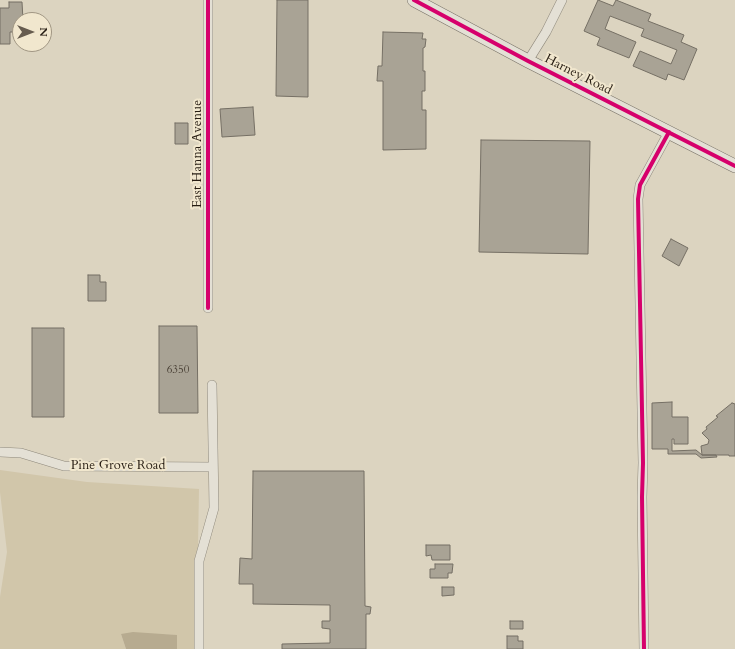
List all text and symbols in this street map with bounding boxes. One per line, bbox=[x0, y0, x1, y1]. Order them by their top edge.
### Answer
north arrow bbox=[12, 12, 52, 52]
text: N bbox=[36, 27, 51, 37]
street label: Harney Road bbox=[542, 51, 614, 99]
street label: East Hanna Avenue bbox=[190, 100, 206, 208]
house number: 6350 bbox=[167, 363, 189, 377]
street label: Pine Grove Road bbox=[71, 458, 165, 474]

